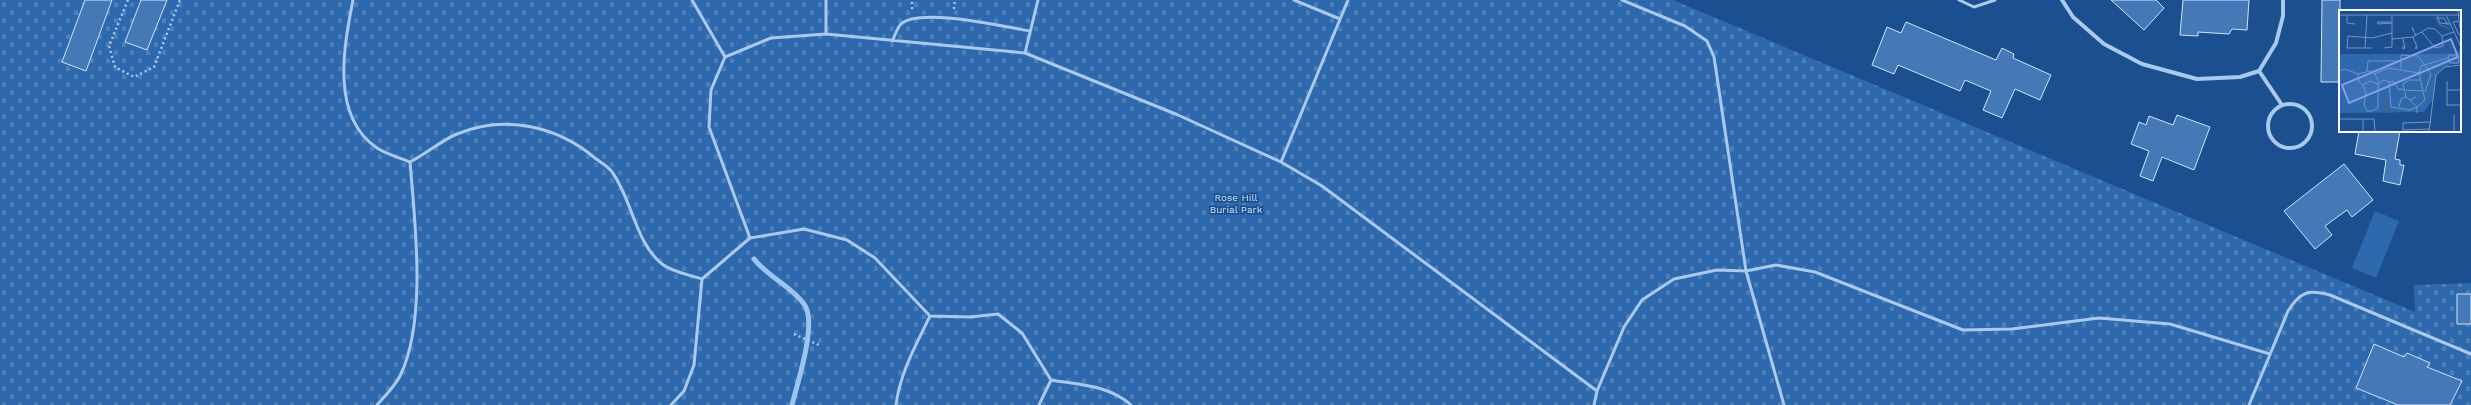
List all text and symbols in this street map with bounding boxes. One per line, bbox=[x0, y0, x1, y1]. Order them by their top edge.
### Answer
inset map bbox=[2339, 10, 2461, 132]
park label: Rose Hill Burial Park bbox=[1210, 192, 1263, 215]

